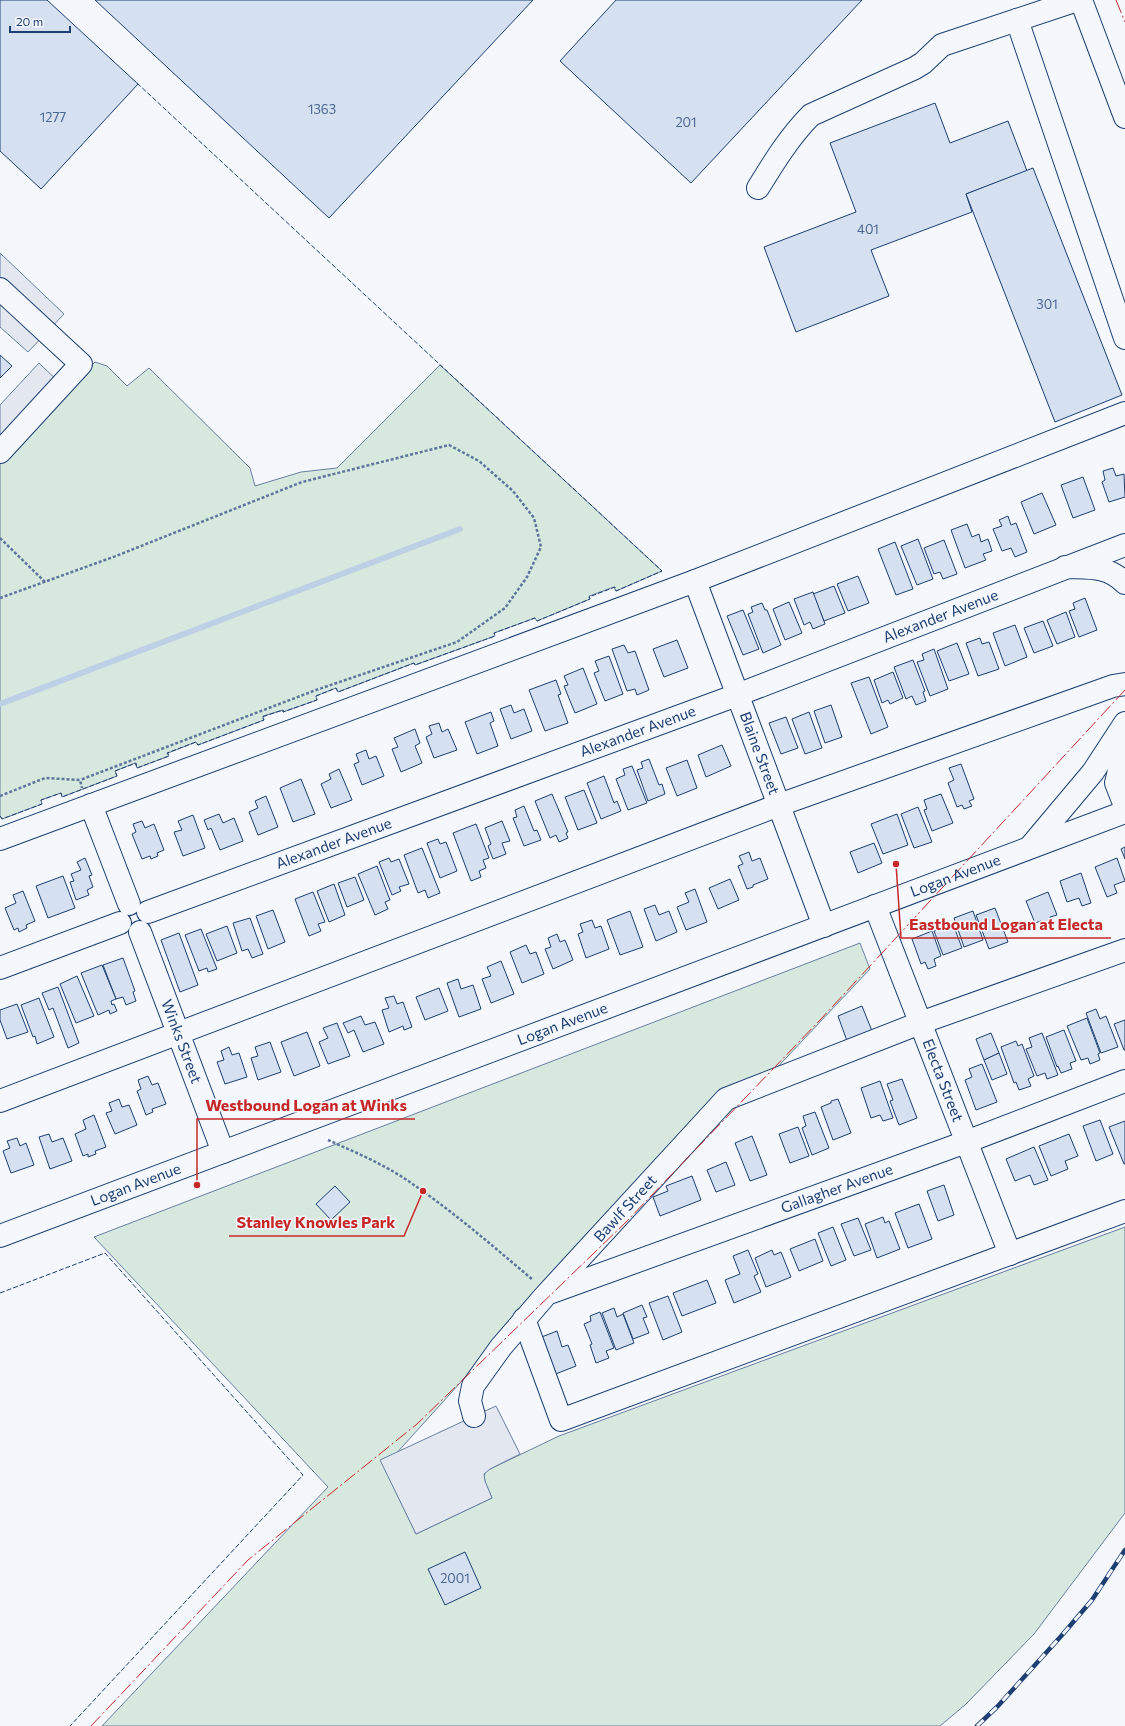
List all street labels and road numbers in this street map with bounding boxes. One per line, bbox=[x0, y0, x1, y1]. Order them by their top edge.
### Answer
street label: Alexander Avenue bbox=[880, 585, 1001, 646]
street label: Alexander Avenue bbox=[577, 701, 698, 760]
street label: Blaine Street bbox=[737, 709, 784, 797]
street label: Alexander Avenue bbox=[273, 813, 394, 872]
street label: Logan Avenue bbox=[907, 850, 1003, 900]
street label: Winks Street bbox=[158, 997, 206, 1085]
street label: Logan Avenue bbox=[514, 998, 610, 1048]
street label: Electa Street bbox=[919, 1036, 968, 1124]
street label: Logan Avenue bbox=[88, 1159, 183, 1209]
street label: Gallagher Avenue bbox=[778, 1159, 895, 1216]
street label: Bawlf Street bbox=[589, 1171, 660, 1245]

